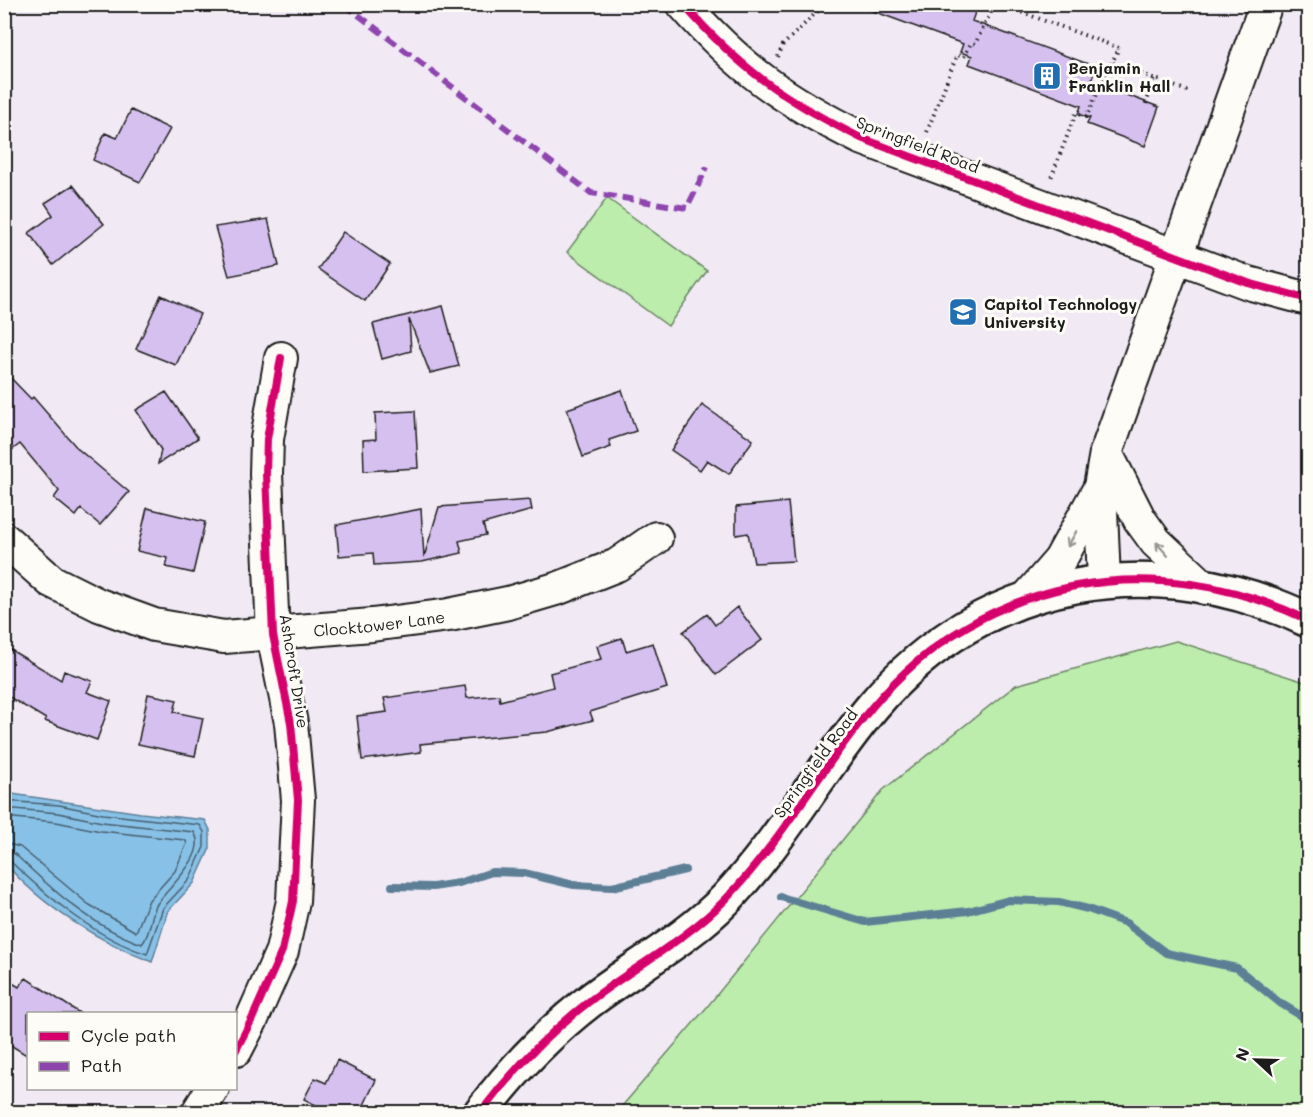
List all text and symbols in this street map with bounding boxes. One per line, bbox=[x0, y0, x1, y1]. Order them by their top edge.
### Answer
place label: Benjamin Franklin Hall bbox=[1068, 57, 1170, 96]
building icon: Benjamin Franklin Hall bbox=[1031, 60, 1063, 92]
street label: Springfield Road bbox=[853, 111, 983, 177]
place label: Capitol Technology University bbox=[984, 293, 1137, 332]
school or university icon: Capitol Technology University bbox=[947, 296, 979, 328]
one-way arrow bbox=[1066, 530, 1078, 547]
one-way arrow bbox=[1155, 541, 1169, 556]
street label: Clocktower Lane bbox=[313, 605, 446, 640]
street label: Ashcroft Drive bbox=[276, 612, 314, 730]
street label: Springfield Road bbox=[768, 704, 862, 822]
legend bbox=[27, 1012, 237, 1090]
text: Cycle path bbox=[81, 1023, 176, 1047]
north arrow bbox=[1226, 1030, 1286, 1090]
text: N bbox=[1230, 1045, 1254, 1064]
text: Path bbox=[81, 1053, 121, 1077]

